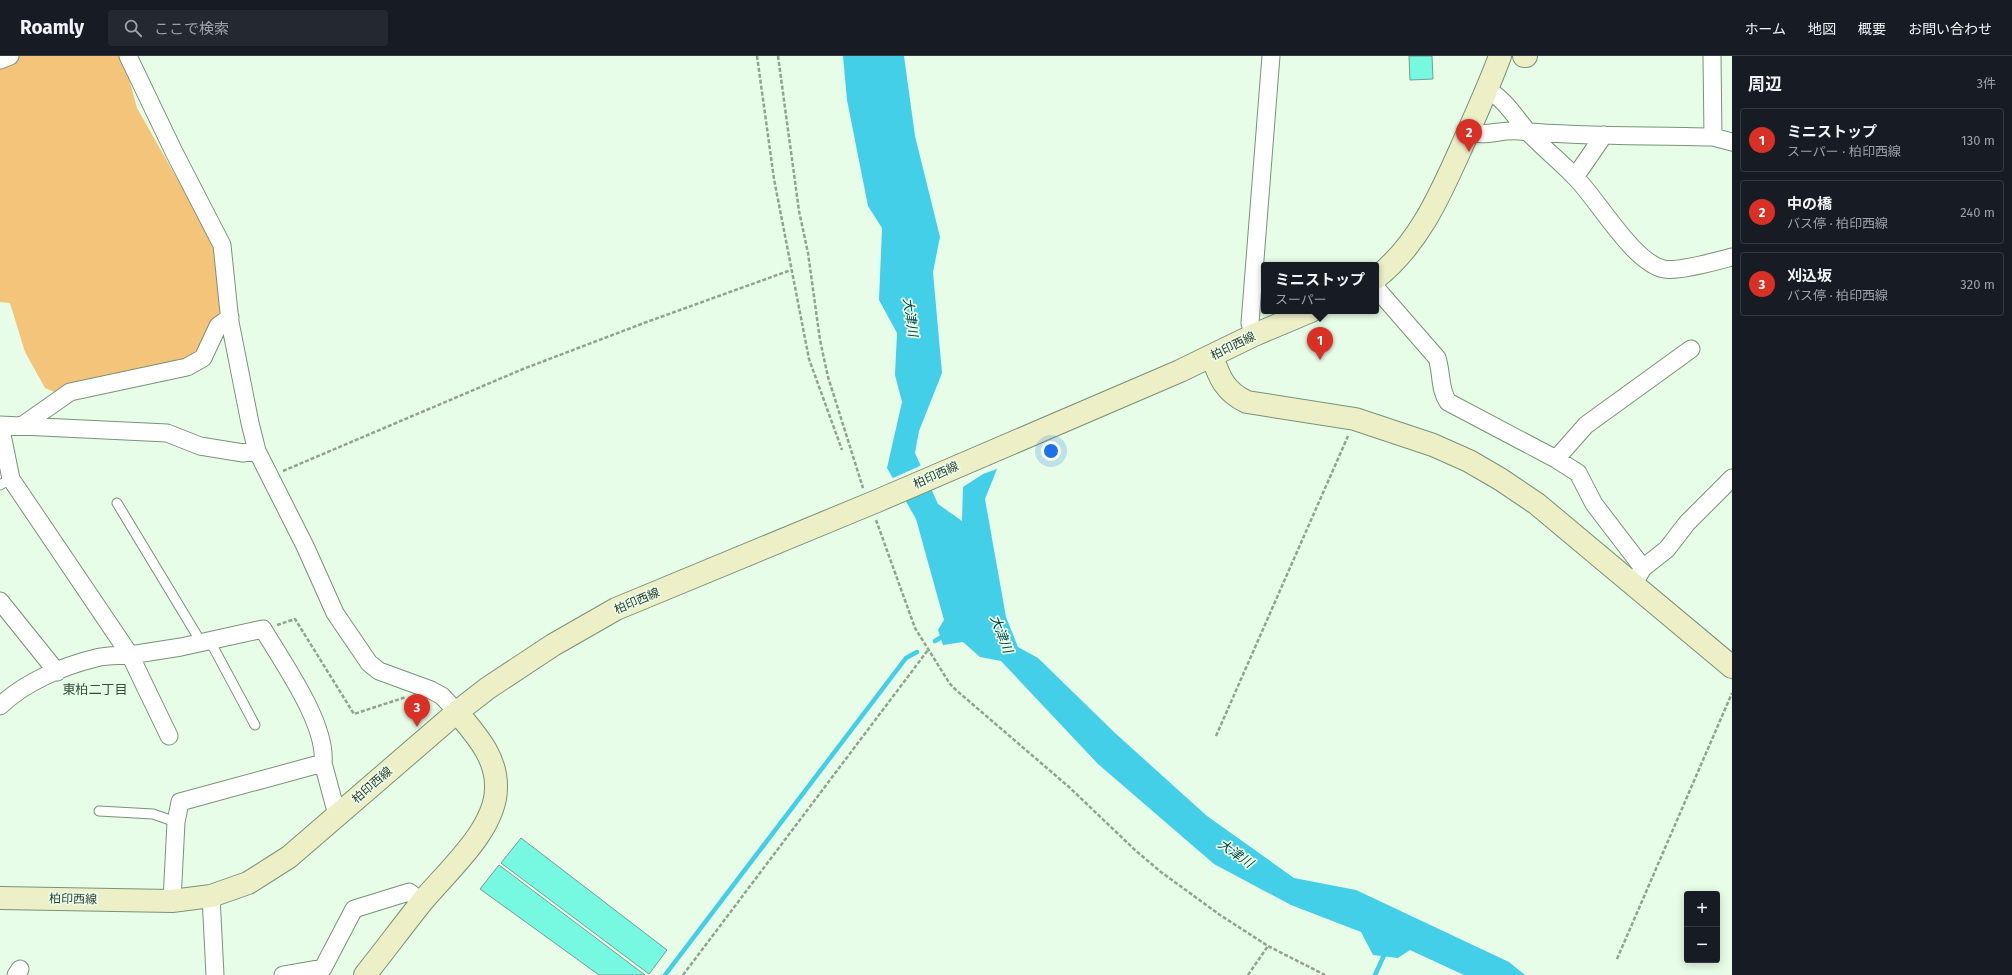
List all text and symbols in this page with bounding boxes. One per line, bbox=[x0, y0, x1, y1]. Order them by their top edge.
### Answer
search box bbox=[108, 10, 388, 46]
text: Roamly bbox=[20, 16, 84, 39]
icon: search bbox=[122, 17, 144, 39]
text: ここで検索 bbox=[154, 20, 229, 38]
text: ホーム bbox=[1744, 21, 1786, 38]
text: 地図 bbox=[1808, 21, 1836, 38]
text: 概要 bbox=[1858, 21, 1886, 38]
text: お問い合わせ bbox=[1908, 21, 1992, 38]
text: 周辺 bbox=[1748, 74, 1782, 95]
text: 3件 bbox=[1977, 76, 1996, 91]
pin: 2 bbox=[1456, 119, 1482, 152]
text: ミニストップ bbox=[1787, 123, 1877, 141]
text: 1 bbox=[1759, 133, 1765, 148]
text: 130 m bbox=[1961, 133, 1995, 148]
text: スーパー · 柏印西線 bbox=[1787, 144, 1901, 159]
text: 中の橋 bbox=[1787, 195, 1832, 213]
text: 2 bbox=[1759, 205, 1765, 220]
text: 240 m bbox=[1960, 205, 1995, 220]
text: バス停 · 柏印西線 bbox=[1787, 216, 1888, 231]
popup bbox=[1261, 262, 1379, 314]
text: 刈込坂 bbox=[1787, 267, 1832, 285]
text: ミニストップ bbox=[1275, 271, 1365, 289]
text: 3 bbox=[1759, 277, 1765, 292]
text: 320 m bbox=[1960, 277, 1995, 292]
text: バス停 · 柏印西線 bbox=[1787, 288, 1888, 303]
text: スーパー bbox=[1275, 292, 1327, 307]
water label: 大津川 bbox=[900, 297, 921, 339]
pin: 1 bbox=[1307, 327, 1333, 360]
street label: 柏印西線 bbox=[1208, 329, 1258, 363]
your location bbox=[1041, 441, 1061, 461]
street label: 柏印西線 bbox=[911, 459, 961, 491]
street label: 柏印西線 bbox=[612, 585, 662, 617]
water label: 大津川 bbox=[988, 613, 1016, 657]
district label: 東柏二丁目 bbox=[62, 682, 128, 697]
pin: 3 bbox=[404, 694, 430, 727]
street label: 柏印西線 bbox=[349, 764, 395, 806]
water label: 大津川 bbox=[1215, 836, 1258, 872]
map controls bbox=[1684, 891, 1720, 963]
button: + bbox=[1684, 891, 1720, 927]
street label: 柏印西線 bbox=[49, 892, 97, 906]
button: − bbox=[1684, 927, 1720, 963]

